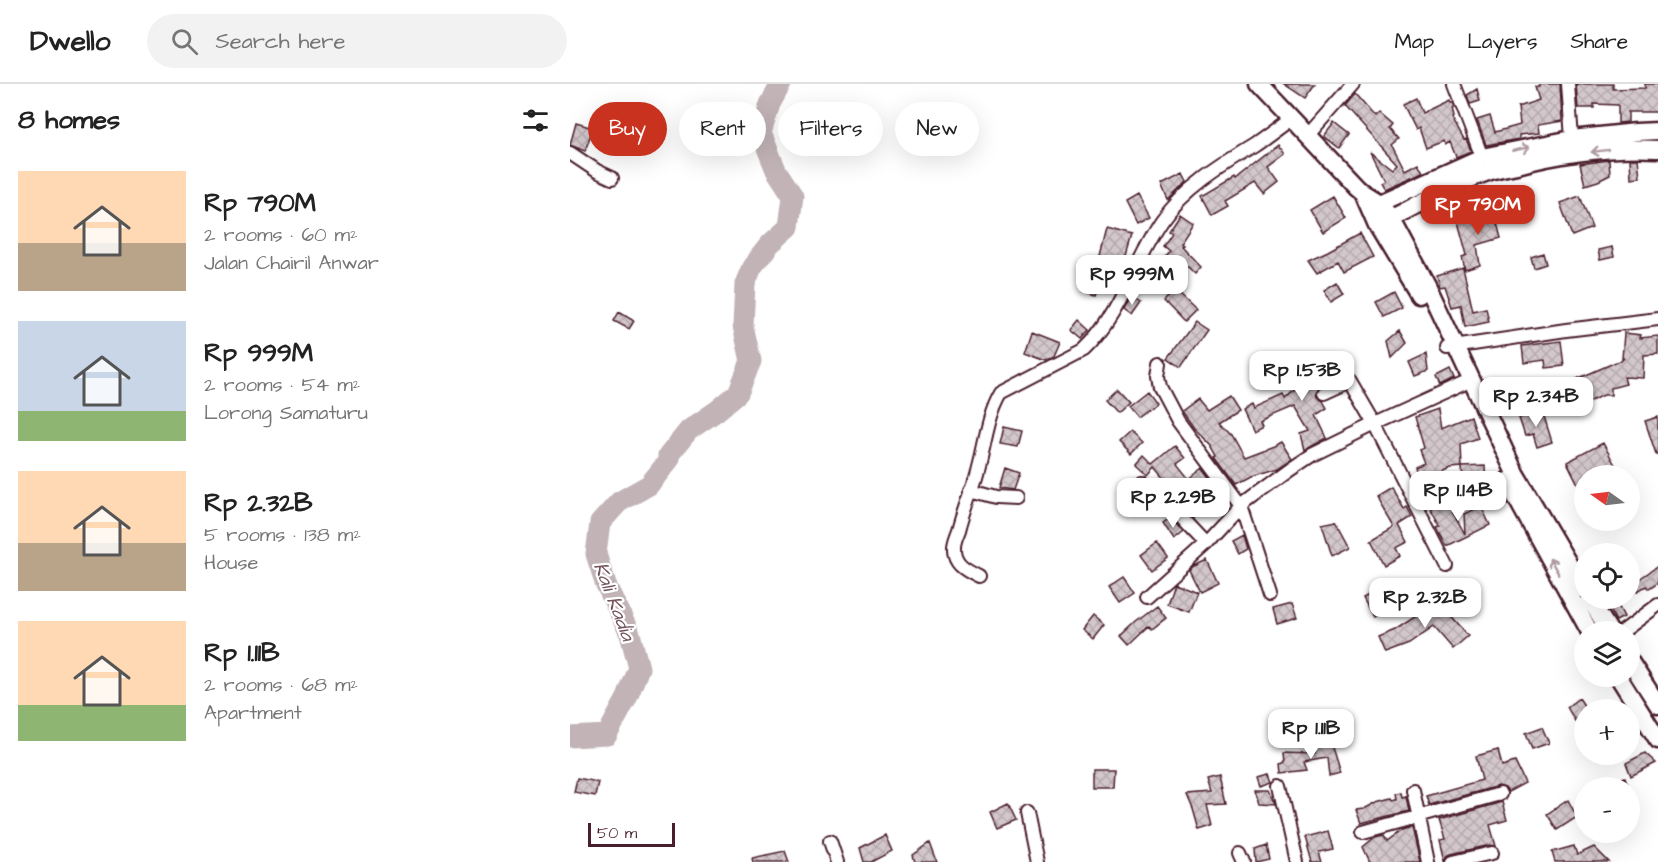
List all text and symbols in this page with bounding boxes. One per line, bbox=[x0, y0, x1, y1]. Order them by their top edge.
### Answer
search box bbox=[147, 14, 567, 68]
text: Dwello bbox=[30, 22, 111, 61]
icon: search bbox=[168, 25, 201, 58]
text: Search here bbox=[216, 26, 345, 57]
text: Map bbox=[1394, 27, 1434, 56]
text: Layers bbox=[1467, 27, 1537, 56]
text: Share bbox=[1570, 27, 1628, 56]
text: 8 homes bbox=[18, 102, 120, 138]
chip: Buy bbox=[588, 102, 667, 156]
chip: Rent bbox=[679, 102, 766, 156]
chip: Filters bbox=[778, 102, 883, 156]
chip: New bbox=[895, 102, 979, 156]
icon: filters bbox=[519, 104, 552, 137]
one-way arrow bbox=[1510, 143, 1530, 154]
one-way arrow bbox=[1590, 146, 1610, 157]
text: Rp 790M bbox=[204, 185, 316, 221]
pin: Rp 790M bbox=[1423, 185, 1533, 236]
text: Rp 790M bbox=[1435, 190, 1521, 218]
icon: home bbox=[66, 195, 138, 267]
text: 2 rooms · 60 m² bbox=[204, 221, 358, 249]
text: Jalan Chairil Anwar bbox=[204, 249, 379, 277]
pin: Rp 999M bbox=[1077, 255, 1187, 306]
text: Rp 999M bbox=[1090, 260, 1174, 288]
text: Rp 999M bbox=[204, 335, 313, 371]
icon: home bbox=[66, 345, 138, 417]
pin: Rp 1.53B bbox=[1240, 351, 1364, 402]
text: Rp 1.53B bbox=[1263, 356, 1341, 384]
text: 2 rooms · 54 m² bbox=[204, 371, 360, 399]
pin: Rp 2.34B bbox=[1474, 377, 1598, 428]
text: Rp 2.34B bbox=[1493, 382, 1579, 410]
text: Lorong Samaturu bbox=[204, 399, 368, 427]
north arrow bbox=[1574, 465, 1640, 531]
map controls bbox=[1574, 465, 1640, 843]
pin: Rp 1.14B bbox=[1396, 471, 1520, 522]
text: Rp 1.14B bbox=[1423, 476, 1493, 504]
pin: Rp 2.29B bbox=[1111, 478, 1235, 529]
text: Rp 2.29B bbox=[1131, 483, 1215, 511]
text: Rp 2.32B bbox=[204, 485, 313, 521]
icon: home bbox=[66, 495, 138, 567]
text: 5 rooms · 138 m² bbox=[204, 521, 361, 549]
button: locate bbox=[1574, 543, 1640, 609]
text: House bbox=[204, 549, 258, 577]
water label: Kali Kadia bbox=[586, 558, 642, 646]
one-way arrow bbox=[1548, 558, 1559, 576]
pin: Rp 2.32B bbox=[1363, 578, 1487, 629]
text: Rp 2.32B bbox=[1383, 583, 1467, 611]
button: layers bbox=[1574, 621, 1640, 687]
text: Rp 1.11B bbox=[204, 635, 280, 671]
icon: home bbox=[66, 645, 138, 717]
text: 2 rooms · 68 m² bbox=[204, 671, 358, 699]
text: Apartment bbox=[204, 699, 302, 727]
button: + bbox=[1574, 699, 1640, 765]
pin: Rp 1.11B bbox=[1249, 709, 1373, 760]
text: Rp 1.11B bbox=[1282, 714, 1340, 742]
button: − bbox=[1574, 777, 1640, 843]
scale bar bbox=[588, 820, 675, 848]
text: 50 m bbox=[597, 822, 637, 844]

